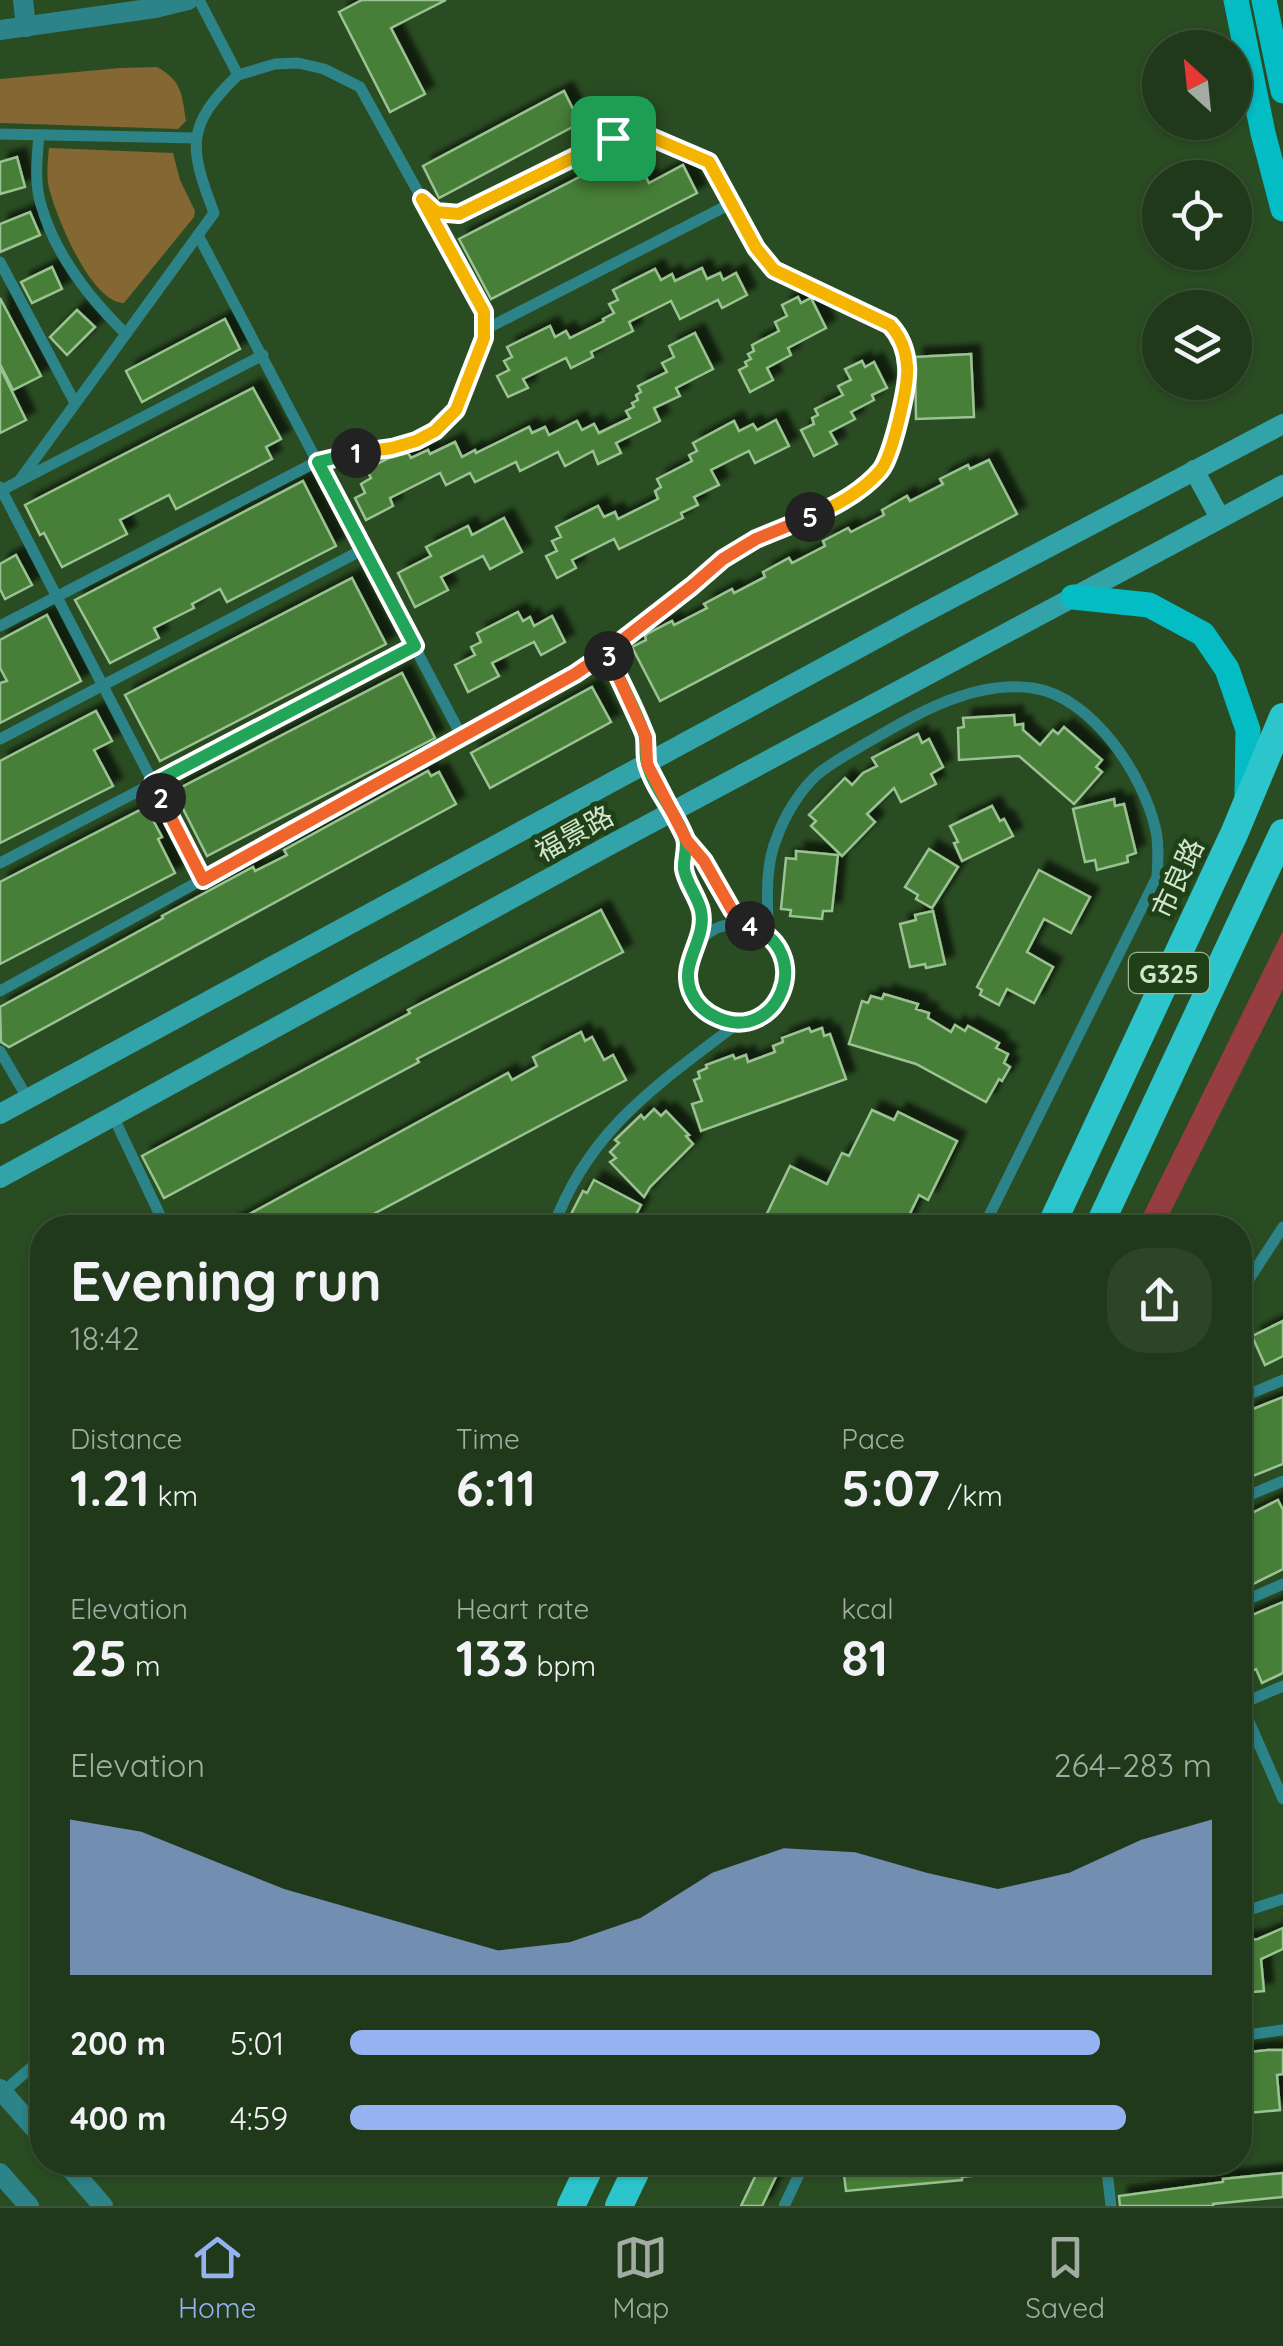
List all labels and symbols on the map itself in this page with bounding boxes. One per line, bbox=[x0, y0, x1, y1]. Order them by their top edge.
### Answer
north arrow bbox=[1142, 30, 1252, 140]
pin bbox=[571, 96, 656, 181]
pin: 1 bbox=[331, 428, 381, 478]
pin: 5 bbox=[785, 492, 835, 542]
pin: 3 bbox=[584, 631, 634, 681]
pin: 2 bbox=[136, 773, 186, 823]
street label: 福景路 bbox=[529, 797, 619, 869]
street label: 市良路 bbox=[1143, 833, 1211, 923]
pin: 4 bbox=[725, 901, 775, 951]
road number: G325 bbox=[1129, 953, 1209, 993]

